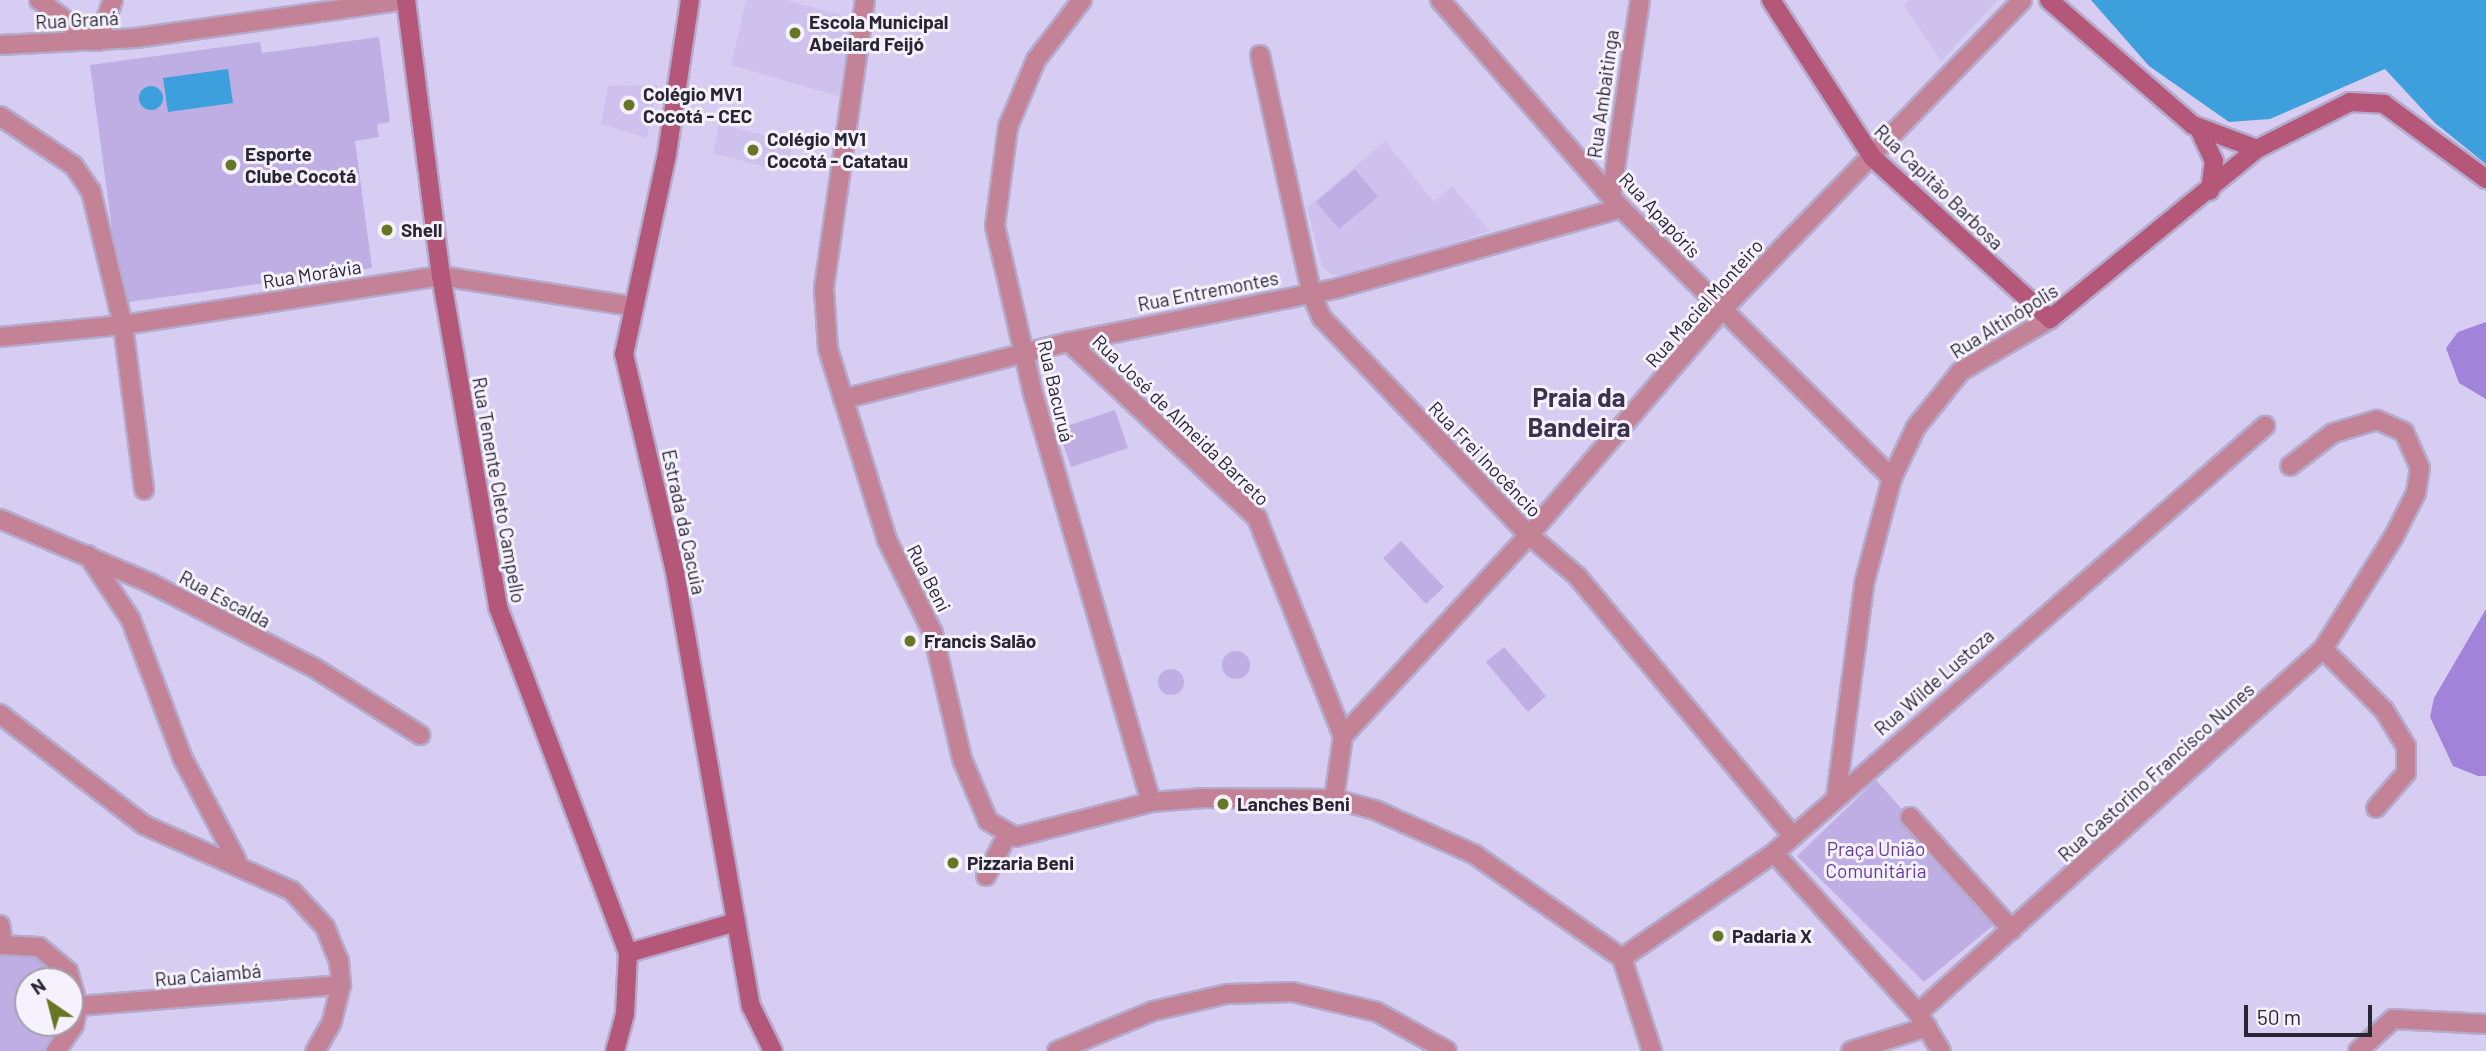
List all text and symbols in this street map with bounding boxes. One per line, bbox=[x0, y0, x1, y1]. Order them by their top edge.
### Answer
street label: Rua Graná bbox=[35, 6, 119, 34]
place label: Escola Municipal Abeilard Feijó bbox=[809, 11, 948, 55]
marker: Escola Municipal Abeilard Feijó bbox=[787, 25, 803, 41]
street label: Rua Ambaitinga bbox=[1583, 28, 1623, 160]
place label: Colégio MV1 Cocotá - CEC bbox=[643, 83, 752, 127]
marker: Colégio MV1 Cocotá - CEC bbox=[621, 97, 637, 113]
street label: Rua Capitão Barbosa bbox=[1870, 120, 2008, 254]
place label: Colégio MV1 Cocotá - Catatau bbox=[767, 128, 908, 172]
marker: Colégio MV1 Cocotá - Catatau bbox=[745, 142, 761, 158]
place label: Esporte Clube Cocotá bbox=[245, 143, 356, 187]
marker: Esporte Clube Cocotá bbox=[223, 157, 239, 173]
street label: Rua Apapóris bbox=[1615, 168, 1705, 262]
place label: Shell bbox=[401, 219, 442, 241]
marker: Shell bbox=[379, 222, 395, 238]
street label: Rua Maciel Monteiro bbox=[1640, 234, 1768, 372]
street label: Rua Morávia bbox=[261, 255, 363, 293]
street label: Rua Entremontes bbox=[1136, 266, 1280, 316]
street label: Rua Altinópolis bbox=[1946, 279, 2062, 363]
street label: Rua José de Almeida Barreto bbox=[1088, 330, 1274, 510]
street label: Rua Bacuruá bbox=[1033, 338, 1079, 444]
street label: Rua Tenente Cleto Campello bbox=[468, 375, 530, 605]
district label: Praia da Bandeira bbox=[1528, 381, 1630, 442]
street label: Rua Frei Inocêncio bbox=[1424, 396, 1546, 522]
street label: Estrada da Cacuia bbox=[658, 447, 710, 597]
street label: Rua Beni bbox=[902, 541, 956, 615]
street label: Rua Escalda bbox=[176, 565, 274, 633]
street label: Rua Wilde Lustoza bbox=[1870, 624, 1998, 740]
place label: Francis Salão bbox=[924, 630, 1036, 652]
marker: Francis Salão bbox=[902, 633, 918, 649]
street label: Rua Castorino Francisco Nunes bbox=[2053, 678, 2259, 866]
place label: Lanches Beni bbox=[1237, 793, 1350, 815]
marker: Lanches Beni bbox=[1215, 796, 1231, 812]
park label: Praça União Comunitária bbox=[1826, 838, 1926, 882]
place label: Pizzaria Beni bbox=[967, 852, 1074, 874]
marker: Pizzaria Beni bbox=[945, 855, 961, 871]
place label: Padaria X bbox=[1732, 925, 1812, 947]
marker: Padaria X bbox=[1710, 928, 1726, 944]
street label: Rua Caiambá bbox=[154, 959, 262, 991]
north arrow bbox=[14, 967, 84, 1037]
text: N bbox=[26, 973, 50, 999]
scale bar bbox=[2248, 992, 2376, 1036]
text: 50 m bbox=[2257, 1004, 2301, 1029]

